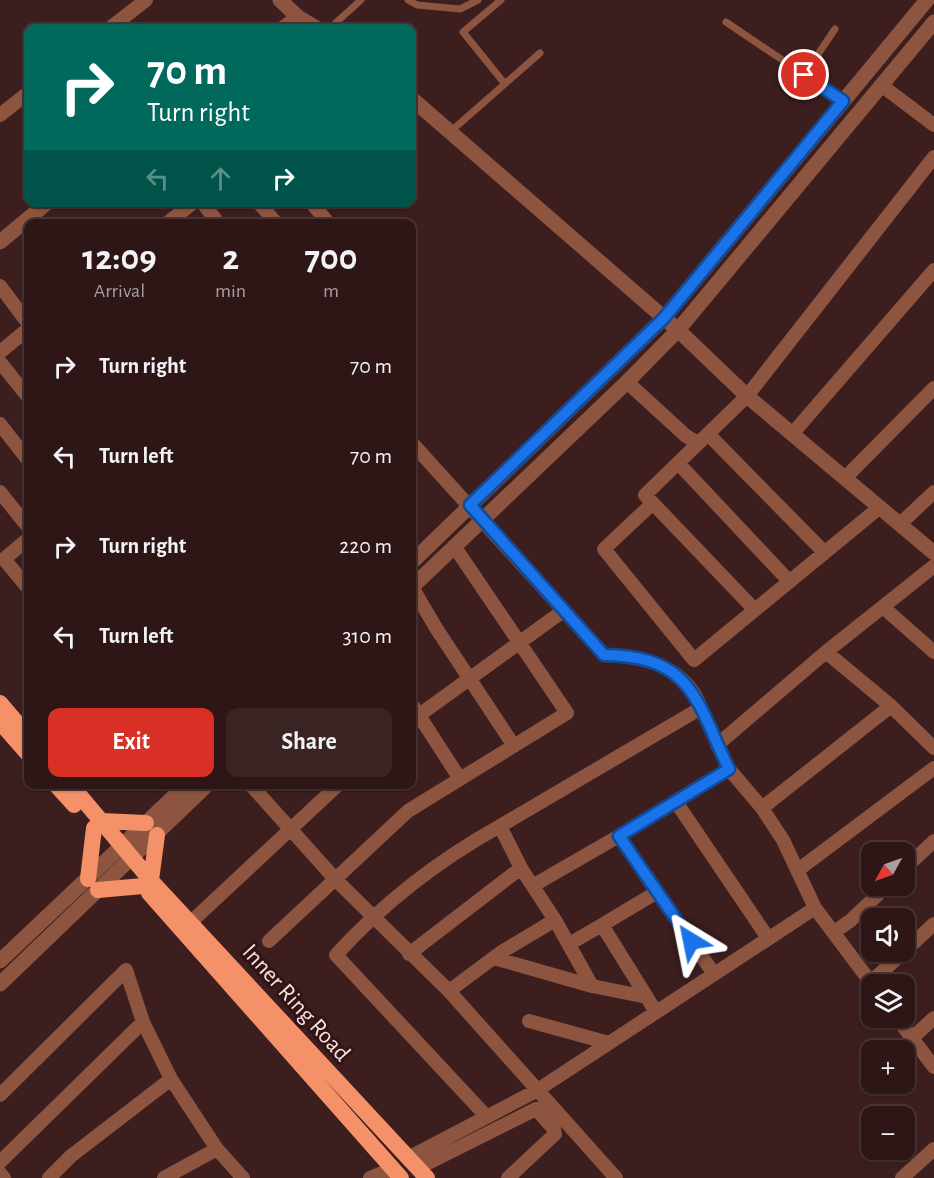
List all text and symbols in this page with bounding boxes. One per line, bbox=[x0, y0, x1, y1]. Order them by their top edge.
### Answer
icon: right bbox=[48, 48, 126, 126]
pin bbox=[778, 49, 829, 100]
text: 70 m bbox=[147, 50, 227, 92]
icon: arrive bbox=[787, 58, 820, 91]
text: Turn right bbox=[147, 99, 250, 126]
icon: left bbox=[141, 162, 174, 195]
icon: ahead bbox=[204, 162, 237, 195]
icon: right bbox=[267, 162, 300, 195]
text: 12:09 bbox=[82, 240, 157, 276]
text: 2 bbox=[222, 240, 239, 276]
text: 700 bbox=[305, 240, 358, 276]
text: Arrival bbox=[94, 281, 145, 301]
text: min bbox=[215, 281, 246, 301]
text: m bbox=[323, 281, 339, 301]
icon: right bbox=[48, 350, 81, 383]
text: Turn right bbox=[99, 355, 186, 377]
text: 70 m bbox=[350, 355, 392, 377]
icon: left bbox=[48, 440, 81, 473]
text: Turn left bbox=[99, 445, 173, 467]
text: 70 m bbox=[350, 445, 392, 467]
icon: right bbox=[48, 530, 81, 563]
text: Turn right bbox=[99, 535, 186, 557]
text: 220 m bbox=[339, 535, 392, 557]
icon: left bbox=[48, 620, 81, 653]
text: Turn left bbox=[99, 625, 173, 647]
text: 310 m bbox=[343, 625, 392, 647]
button: Exit bbox=[48, 708, 214, 777]
button: Share bbox=[226, 708, 392, 777]
north arrow bbox=[861, 842, 915, 896]
map controls bbox=[861, 842, 915, 1160]
button: sound bbox=[861, 908, 915, 962]
position arrow bbox=[659, 909, 723, 973]
street label: Inner Ring Road bbox=[237, 940, 355, 1066]
button: layers bbox=[861, 974, 915, 1028]
button: + bbox=[861, 1040, 915, 1094]
button: − bbox=[861, 1106, 915, 1160]

